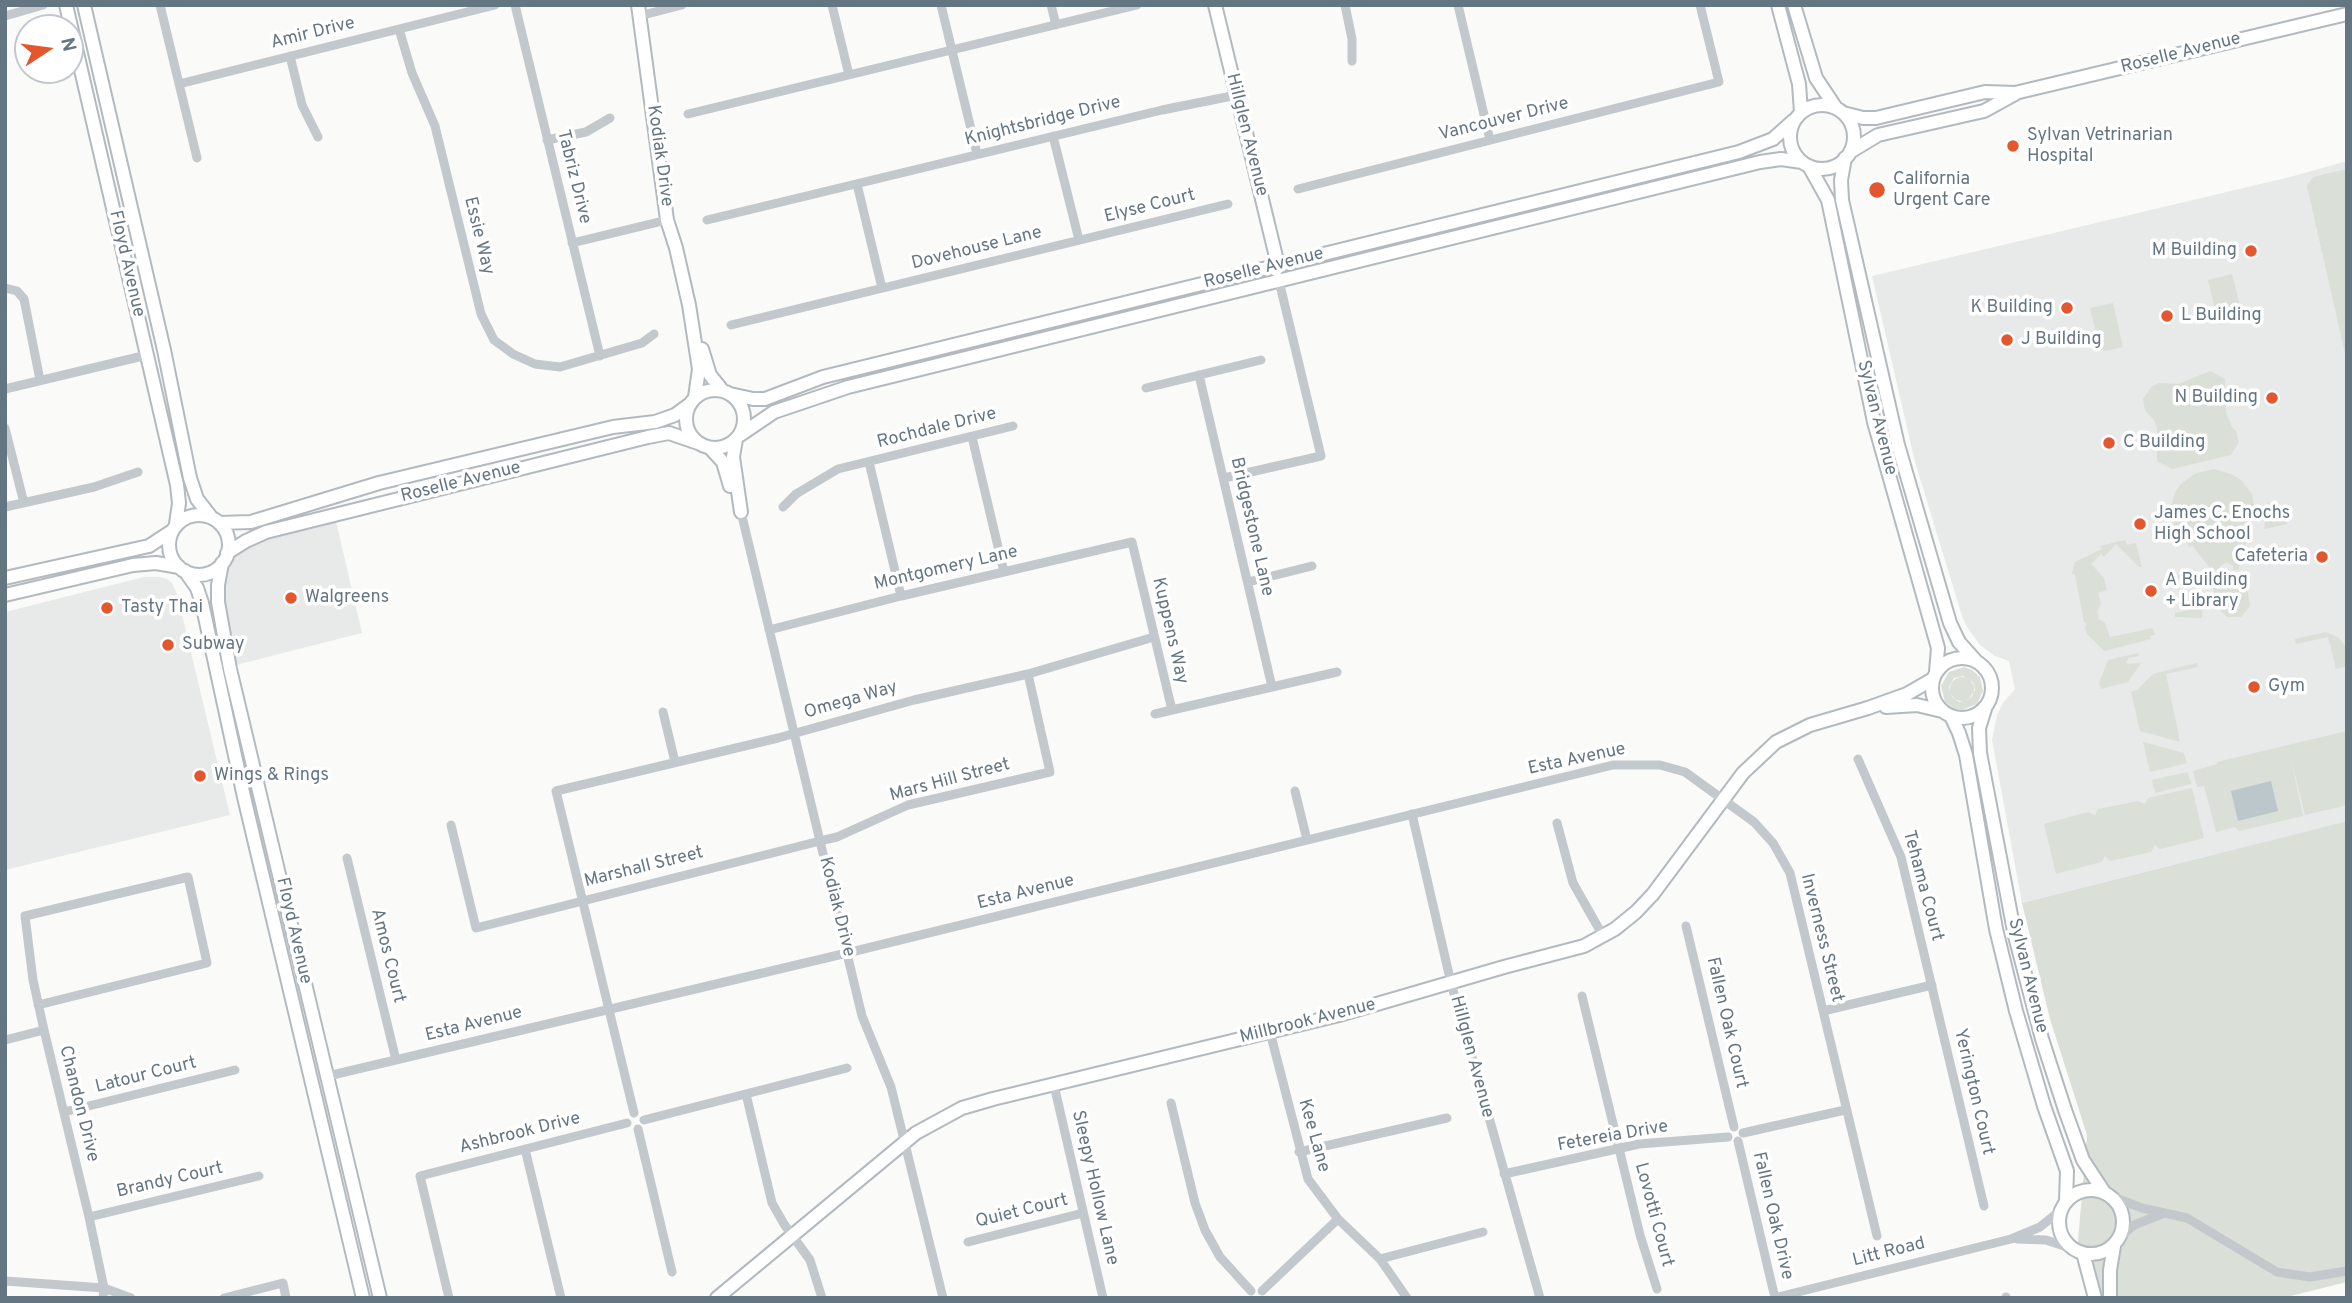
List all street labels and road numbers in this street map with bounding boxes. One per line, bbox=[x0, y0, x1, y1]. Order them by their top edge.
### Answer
street label: Amir Drive bbox=[269, 13, 357, 55]
street label: Roselle Avenue bbox=[2119, 29, 2243, 79]
street label: Hillglen Avenue bbox=[1220, 71, 1272, 199]
street label: Knightsbridge Drive bbox=[963, 92, 1123, 152]
street label: Vancouver Drive bbox=[1437, 93, 1571, 147]
street label: Kodiak Drive bbox=[641, 104, 677, 208]
street label: Tabriz Drive bbox=[551, 128, 595, 226]
street label: Elyse Court bbox=[1102, 185, 1198, 229]
street label: Essie Way bbox=[458, 195, 498, 277]
street label: Floyd Avenue bbox=[103, 209, 149, 319]
street label: Dovehouse Lane bbox=[910, 222, 1044, 276]
street label: Roselle Avenue bbox=[1202, 244, 1326, 294]
street label: Sylvan Avenue bbox=[1851, 358, 1901, 478]
street label: Rochdale Drive bbox=[875, 404, 999, 454]
street label: Bridgestone Lane bbox=[1225, 455, 1277, 599]
street label: Roselle Avenue bbox=[399, 458, 523, 508]
street label: Montgomery Lane bbox=[872, 542, 1020, 596]
street label: Kuppens Way bbox=[1146, 576, 1192, 686]
street label: Omega Way bbox=[802, 677, 900, 725]
street label: Esta Avenue bbox=[1526, 739, 1628, 781]
street label: Mars Hill Street bbox=[888, 755, 1012, 807]
street label: Tehama Court bbox=[1897, 828, 1947, 944]
street label: Marshall Street bbox=[582, 843, 706, 893]
street label: Kodiak Drive bbox=[813, 855, 859, 959]
street label: Esta Avenue bbox=[975, 871, 1077, 915]
street label: Inverness Street bbox=[1795, 872, 1847, 1004]
street label: Floyd Avenue bbox=[270, 876, 316, 986]
street label: Amos Court bbox=[365, 907, 409, 1005]
street label: Sylvan Avenue bbox=[2002, 916, 2052, 1036]
street label: Fallen Oak Court bbox=[1700, 955, 1752, 1091]
street label: Hillglen Avenue bbox=[1444, 993, 1498, 1121]
street label: Millbrook Avenue bbox=[1238, 995, 1378, 1049]
street label: Esta Avenue bbox=[423, 1003, 525, 1047]
street label: Yerington Court bbox=[1948, 1027, 1998, 1157]
street label: Chandon Drive bbox=[53, 1044, 103, 1164]
street label: Latour Court bbox=[93, 1053, 199, 1099]
street label: Kee Lane bbox=[1292, 1097, 1334, 1175]
street label: Ashbrook Drive bbox=[457, 1109, 583, 1159]
street label: Sleepy Hollow Lane bbox=[1066, 1109, 1122, 1267]
street label: Fetereia Drive bbox=[1556, 1117, 1670, 1157]
street label: Fallen Oak Drive bbox=[1747, 1150, 1797, 1282]
street label: Brandy Court bbox=[115, 1158, 225, 1204]
street label: Lovotti Court bbox=[1629, 1161, 1677, 1269]
street label: Quiet Court bbox=[974, 1190, 1070, 1234]
street label: Litt Road bbox=[1851, 1234, 1927, 1272]

